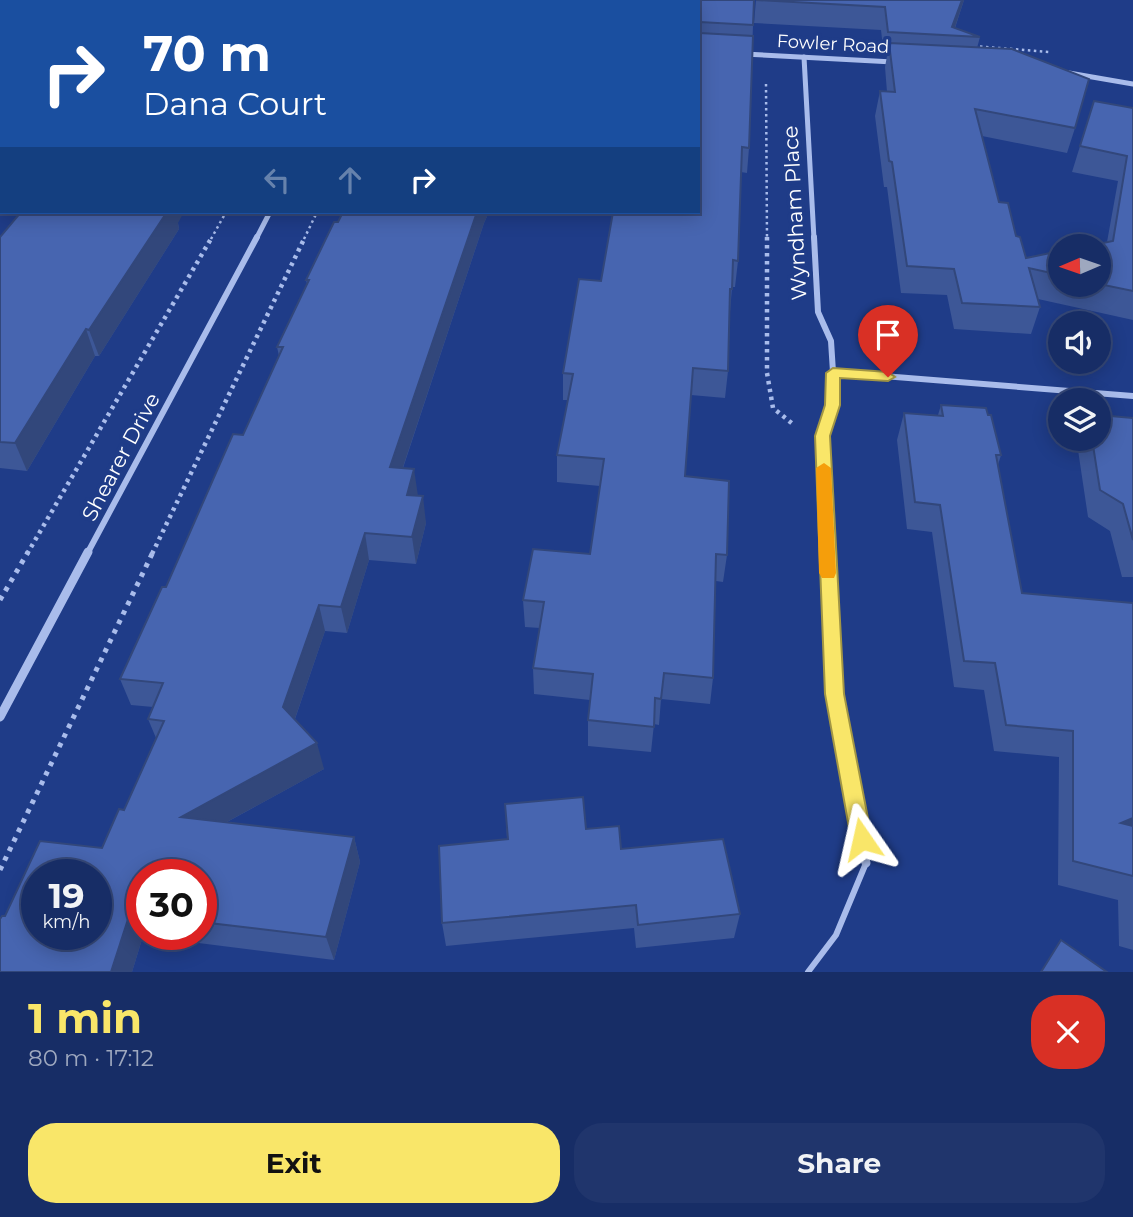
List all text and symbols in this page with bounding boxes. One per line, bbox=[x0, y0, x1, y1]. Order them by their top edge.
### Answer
text: 70 m bbox=[143, 24, 271, 83]
icon: right bbox=[28, 28, 119, 119]
street label: Fowler Road bbox=[776, 30, 890, 58]
text: Dana Court bbox=[143, 84, 327, 123]
street label: Wyndham Place bbox=[777, 125, 812, 301]
icon: left bbox=[258, 161, 296, 199]
icon: ahead bbox=[331, 161, 369, 199]
icon: right bbox=[404, 161, 442, 199]
north arrow bbox=[1048, 234, 1111, 298]
map controls bbox=[1048, 234, 1111, 451]
pin bbox=[858, 305, 918, 377]
button: sound bbox=[1048, 311, 1111, 374]
icon: arrive bbox=[869, 316, 907, 354]
street label: Shearer Drive bbox=[76, 388, 165, 525]
button: layers bbox=[1048, 388, 1111, 451]
position arrow bbox=[825, 802, 899, 876]
speed limit sign: 30 bbox=[126, 859, 217, 950]
text: 19 bbox=[48, 874, 85, 917]
text: km/h bbox=[42, 911, 91, 933]
text: 1 min bbox=[28, 992, 142, 1044]
button: close bbox=[1031, 995, 1105, 1069]
text: 80 m · 17:12 bbox=[28, 1044, 154, 1072]
button: Exit bbox=[28, 1123, 560, 1203]
button: Share bbox=[574, 1123, 1105, 1203]

